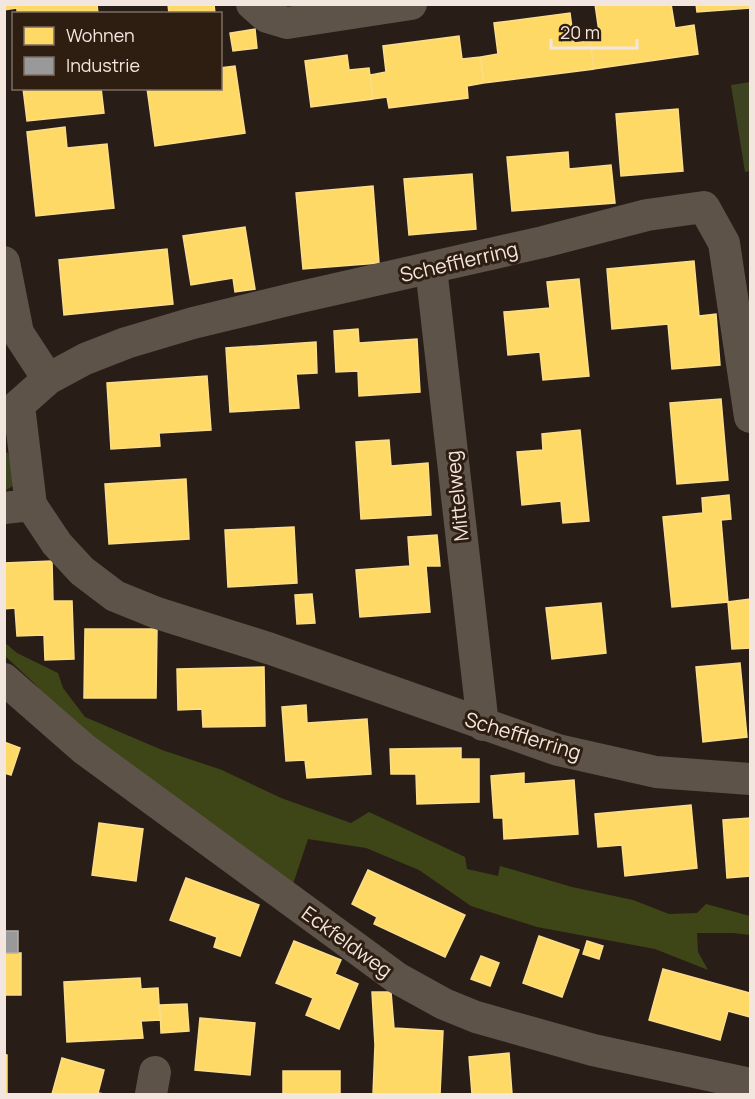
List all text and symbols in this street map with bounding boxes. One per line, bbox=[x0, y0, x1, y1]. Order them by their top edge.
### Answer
legend bbox=[12, 12, 222, 90]
scale bar bbox=[551, 12, 636, 50]
text: 20 m bbox=[560, 20, 600, 44]
text: Wohnen bbox=[66, 23, 135, 47]
text: Industrie bbox=[66, 53, 140, 77]
street label: Schefflerring bbox=[397, 235, 520, 288]
street label: Mittelweg bbox=[438, 449, 475, 543]
street label: Schefflerring bbox=[462, 705, 585, 766]
street label: Eckfeldweg bbox=[297, 900, 398, 984]

